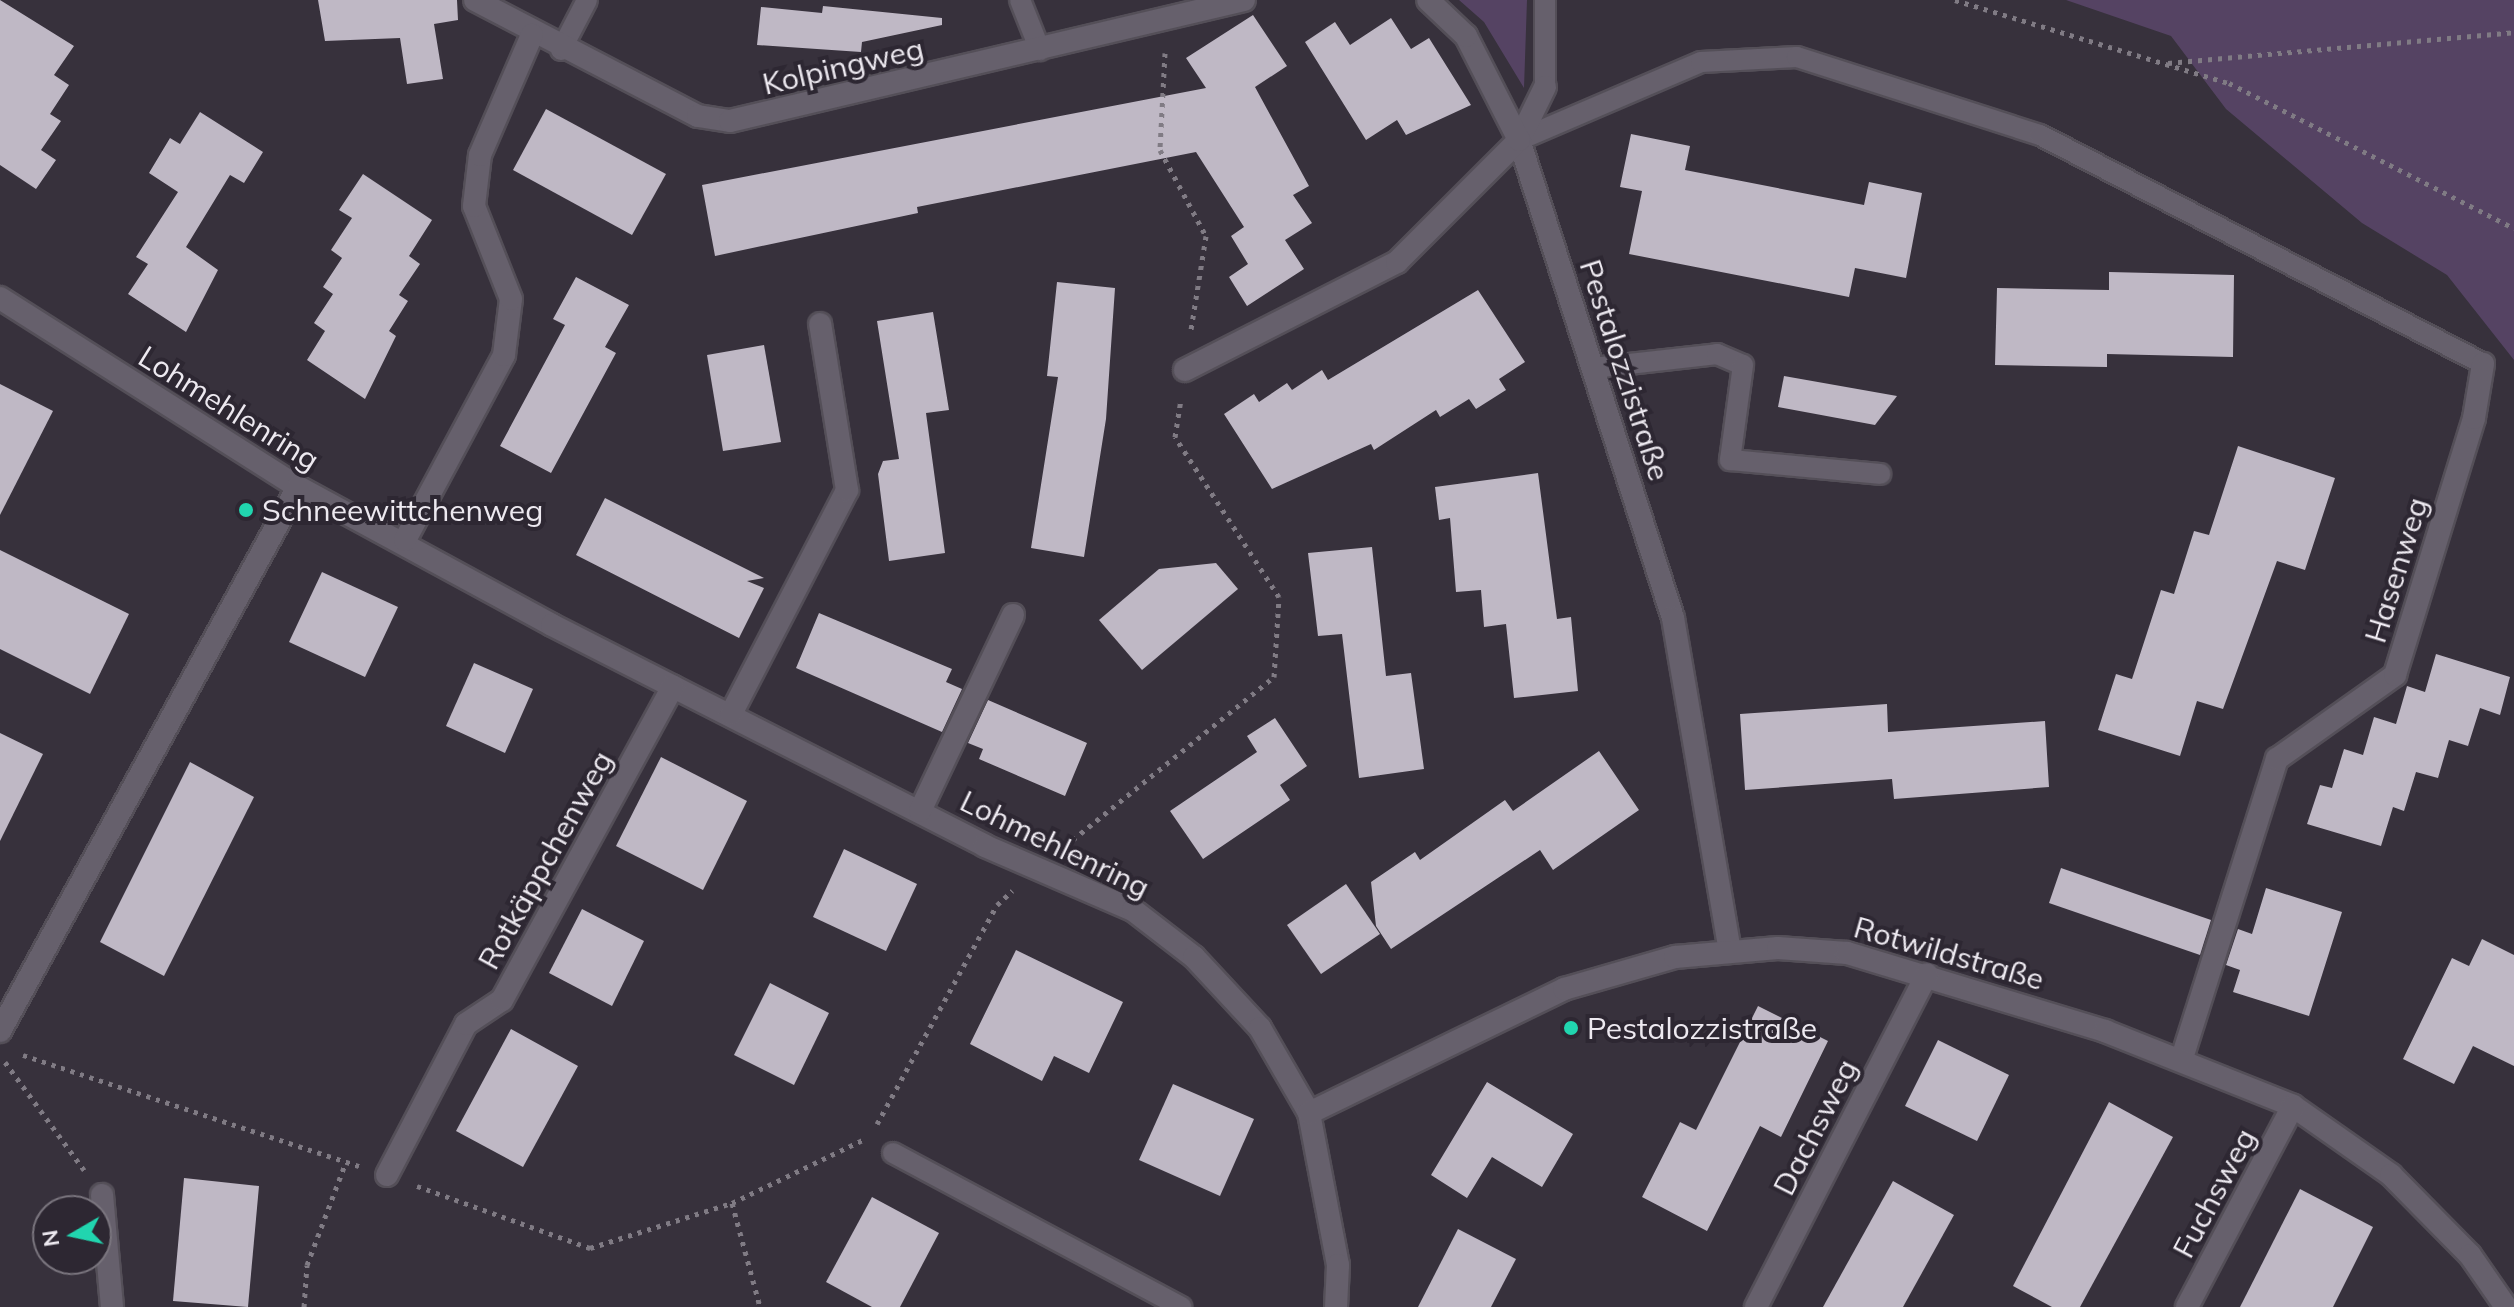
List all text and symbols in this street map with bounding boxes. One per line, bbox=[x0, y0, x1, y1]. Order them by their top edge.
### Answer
street label: Kolpingweg bbox=[759, 30, 927, 102]
street label: Pestalozzistraße bbox=[1572, 255, 1678, 485]
street label: Lohmehlenring bbox=[132, 338, 326, 478]
place label: Schneewittchenweg bbox=[262, 492, 543, 528]
street label: Hasenweg bbox=[2357, 493, 2435, 647]
marker: Schneewittchenweg bbox=[237, 501, 255, 519]
street label: Rotkäppchenweg bbox=[470, 745, 620, 975]
street label: Lohmehlenring bbox=[955, 783, 1155, 905]
street label: Rotwildstraße bbox=[1850, 909, 2048, 997]
place label: Pestalozzistraße bbox=[1587, 1010, 1817, 1046]
marker: Pestalozzistraße bbox=[1562, 1019, 1580, 1037]
street label: Dachsweg bbox=[1765, 1053, 1865, 1201]
street label: Fuchsweg bbox=[2165, 1122, 2263, 1264]
north arrow bbox=[32, 1195, 112, 1275]
text: N bbox=[35, 1228, 65, 1249]

